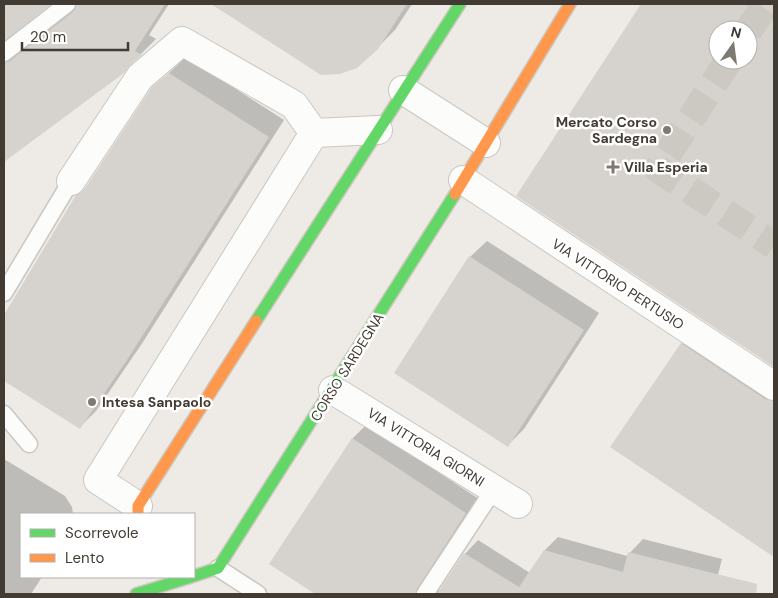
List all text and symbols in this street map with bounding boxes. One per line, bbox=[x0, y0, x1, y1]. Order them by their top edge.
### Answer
scale bar bbox=[22, 20, 129, 52]
north arrow bbox=[708, 20, 758, 70]
text: N bbox=[729, 22, 743, 42]
text: 20 m bbox=[30, 27, 66, 47]
place label: Mercato Corso Sardegna bbox=[556, 113, 657, 147]
marker: Mercato Corso Sardegna bbox=[661, 124, 673, 136]
place label: Villa Esperia bbox=[624, 158, 708, 176]
marker: Villa Esperia bbox=[606, 160, 620, 174]
street label: VIA VITTORIO PERTUSIO bbox=[548, 234, 688, 334]
street label: CORSO SARDEGNA bbox=[306, 309, 388, 425]
place label: Intesa Sanpaolo bbox=[102, 393, 211, 411]
marker: Intesa Sanpaolo bbox=[86, 396, 98, 408]
street label: VIA VITTORIA GIORNI bbox=[364, 404, 488, 490]
legend bbox=[20, 513, 195, 578]
text: Scorrevole bbox=[65, 523, 139, 543]
text: Lento bbox=[65, 548, 104, 568]

